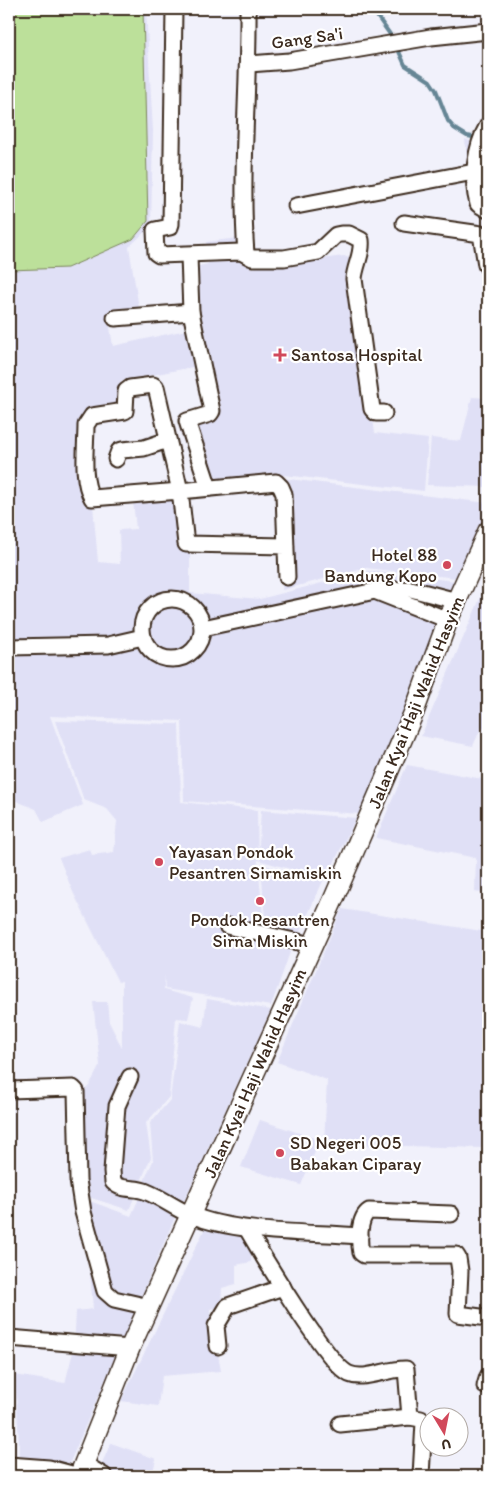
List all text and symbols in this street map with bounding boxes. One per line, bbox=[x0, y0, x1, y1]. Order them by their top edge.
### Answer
street label: Gang Sa'i bbox=[270, 22, 344, 54]
place label: Santosa Hospital bbox=[291, 344, 422, 366]
marker: Santosa Hospital bbox=[273, 348, 287, 362]
place label: Hotel 88 Bandung Kopo bbox=[324, 544, 437, 587]
marker: Hotel 88 Bandung Kopo bbox=[441, 559, 453, 571]
street label: Jalan Kyai Haji Wahid Hasyim bbox=[363, 592, 469, 812]
place label: Yayasan Pondok Pesantren Sirnamiskin bbox=[169, 841, 342, 884]
marker: Yayasan Pondok Pesantren Sirnamiskin bbox=[153, 856, 165, 868]
marker: Pondok Pesantren Sirna Miskin bbox=[254, 895, 266, 907]
place label: Pondok Pesantren Sirna Miskin bbox=[190, 909, 330, 952]
street label: Jalan Kyai Haji Wahid Hasyim bbox=[199, 965, 311, 1181]
place label: SD Negeri 005 Babakan Ciparay bbox=[290, 1132, 422, 1175]
marker: SD Negeri 005 Babakan Ciparay bbox=[274, 1147, 286, 1159]
north arrow bbox=[420, 1408, 470, 1458]
text: U bbox=[440, 1435, 452, 1453]

